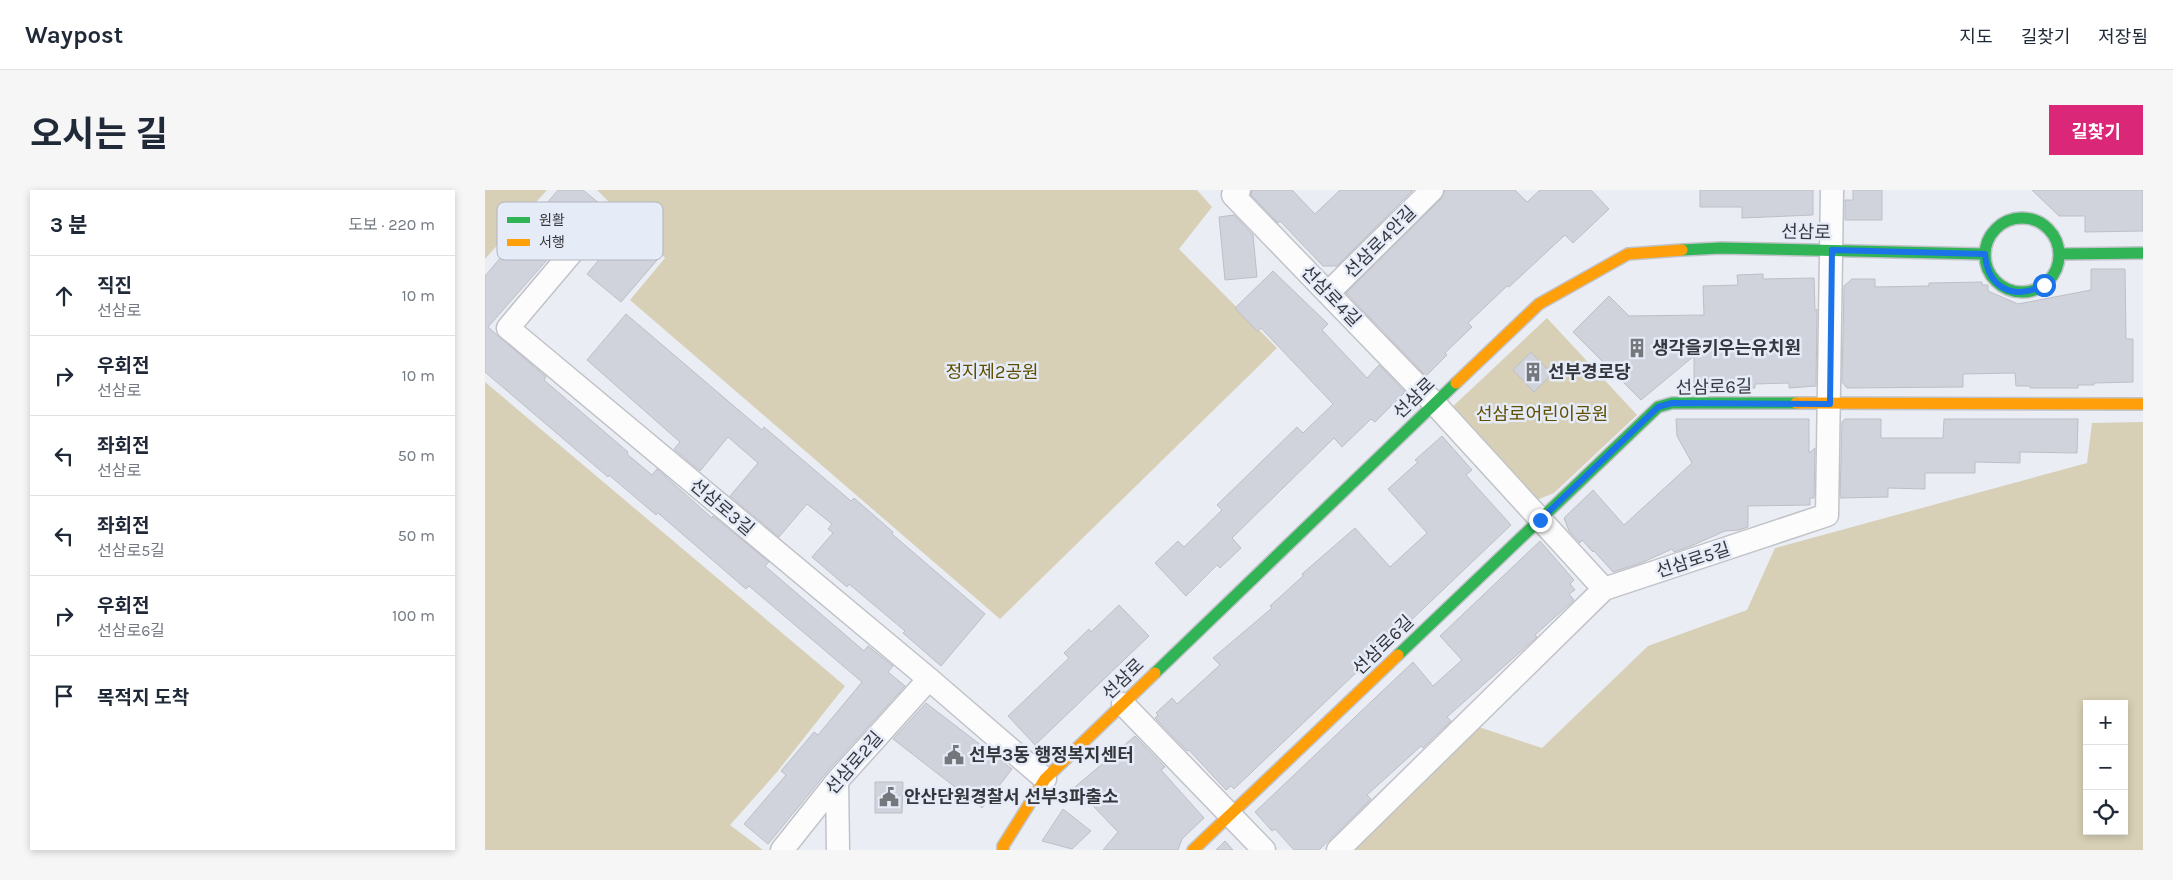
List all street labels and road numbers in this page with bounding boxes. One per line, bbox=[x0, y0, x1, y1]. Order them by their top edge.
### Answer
street label: 선삼로4안길 bbox=[1339, 201, 1421, 283]
street label: 선삼로 bbox=[1781, 221, 1831, 243]
street label: 선삼로4길 bbox=[1297, 261, 1365, 331]
street label: 선삼로 bbox=[1388, 373, 1440, 423]
street label: 선삼로6길 bbox=[1676, 375, 1752, 399]
street label: 선삼로3길 bbox=[685, 474, 759, 540]
street label: 선삼로5길 bbox=[1653, 538, 1733, 582]
street label: 선삼로6길 bbox=[1348, 611, 1418, 679]
street label: 선삼로 bbox=[1097, 654, 1149, 704]
street label: 선삼로2길 bbox=[821, 727, 887, 799]

